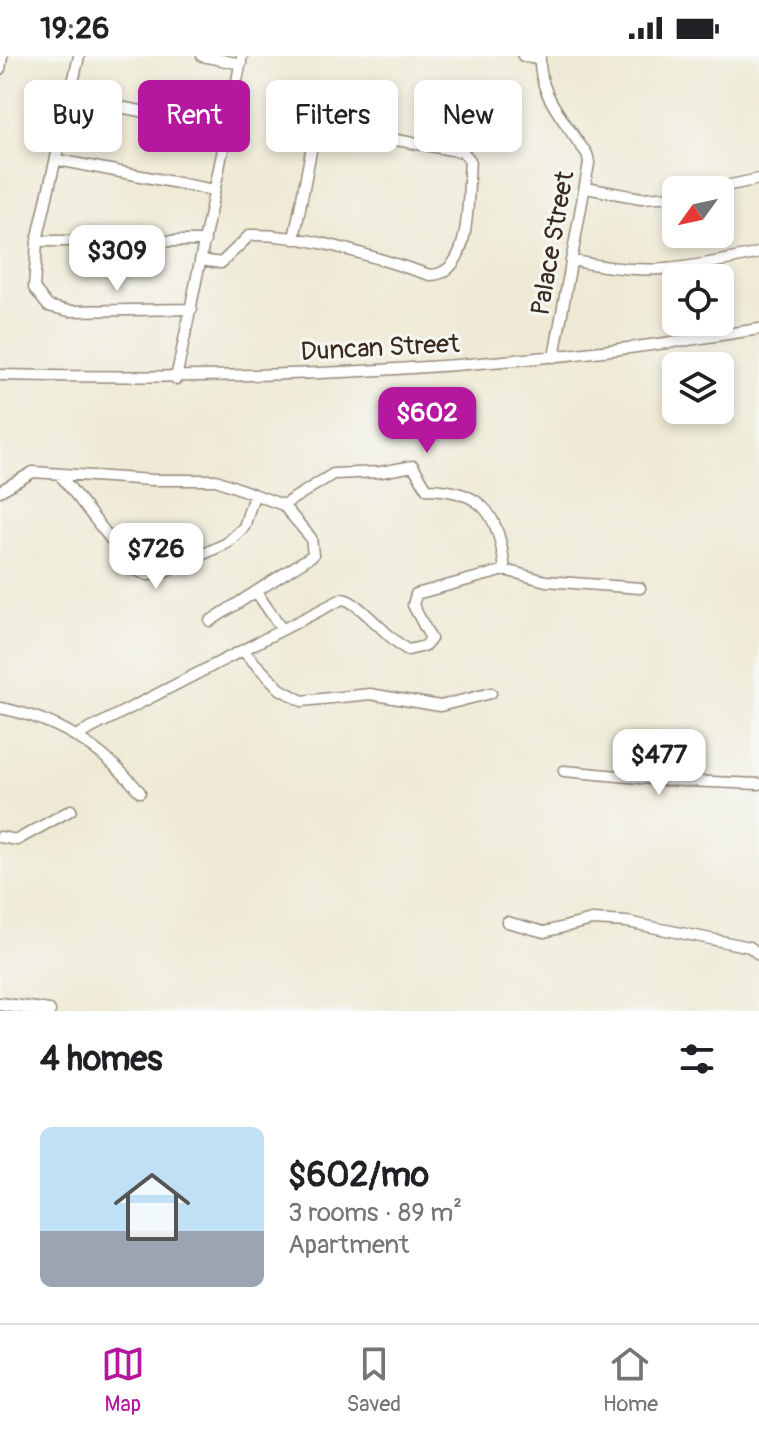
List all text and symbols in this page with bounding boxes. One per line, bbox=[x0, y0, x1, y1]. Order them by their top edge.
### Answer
text: 19:26 bbox=[40, 10, 109, 47]
chip: Buy bbox=[24, 80, 122, 152]
chip: Rent bbox=[138, 80, 250, 152]
chip: Filters bbox=[266, 80, 398, 152]
chip: New bbox=[414, 80, 522, 152]
street label: Palace Street bbox=[525, 168, 581, 318]
north arrow bbox=[662, 176, 734, 248]
map controls bbox=[662, 176, 734, 424]
pin: $309 bbox=[70, 225, 164, 293]
text: $309 bbox=[87, 235, 147, 267]
button: locate bbox=[662, 264, 734, 336]
street label: Duncan Street bbox=[300, 328, 461, 368]
button: layers bbox=[662, 352, 734, 424]
pin: $602 bbox=[380, 387, 474, 455]
text: $602 bbox=[396, 397, 458, 429]
pin: $726 bbox=[109, 523, 203, 591]
text: $726 bbox=[127, 533, 185, 565]
pin: $477 bbox=[612, 729, 706, 797]
text: $477 bbox=[631, 739, 687, 771]
icon: filters bbox=[675, 1037, 719, 1081]
text: 4 homes bbox=[40, 1038, 162, 1081]
text: $602/mo bbox=[288, 1154, 429, 1197]
icon: home bbox=[104, 1159, 200, 1255]
text: 3 rooms · 89 m² bbox=[288, 1197, 462, 1229]
text: Apartment bbox=[288, 1229, 409, 1261]
tab: Map bbox=[101, 1342, 145, 1418]
tab: Saved bbox=[346, 1342, 401, 1418]
tab: Home bbox=[603, 1342, 658, 1418]

